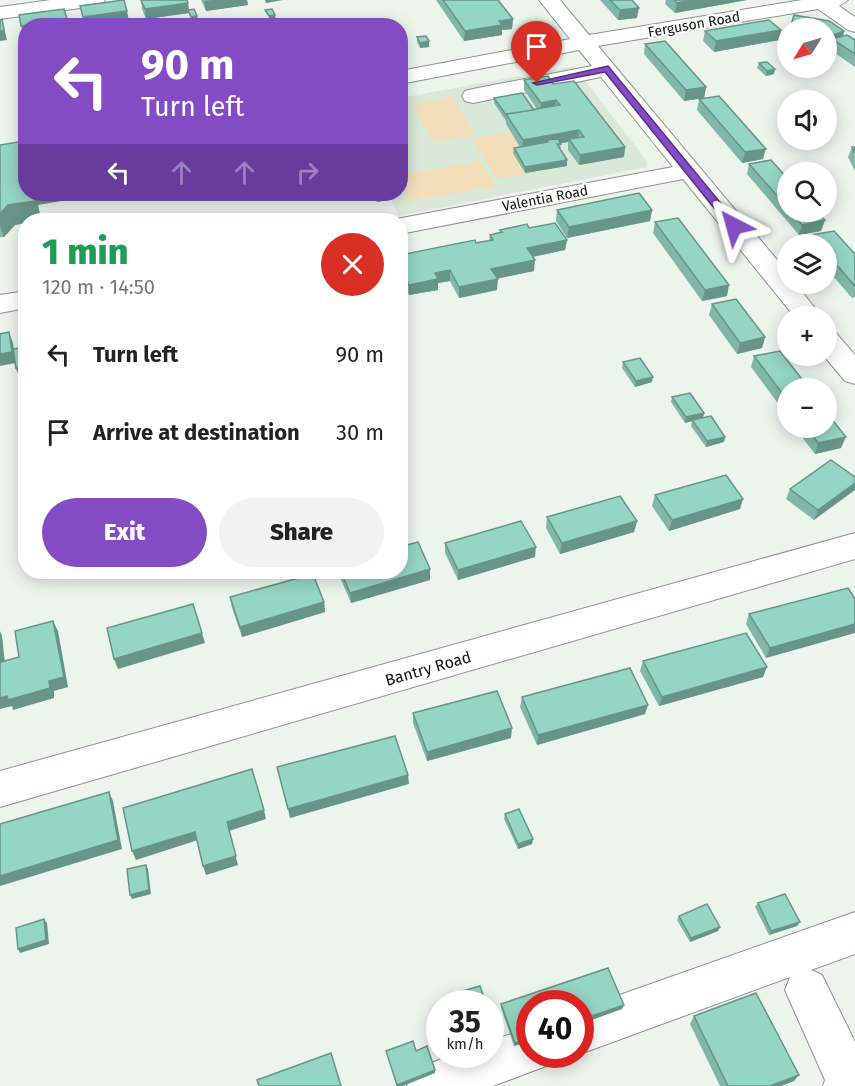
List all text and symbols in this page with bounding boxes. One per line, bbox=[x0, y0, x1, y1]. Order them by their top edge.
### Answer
street label: Ferguson Road bbox=[647, 8, 742, 41]
north arrow bbox=[777, 18, 837, 78]
map controls bbox=[777, 18, 837, 438]
pin bbox=[511, 21, 562, 83]
icon: arrive bbox=[520, 30, 553, 63]
text: 90 m bbox=[141, 40, 235, 90]
icon: left bbox=[42, 42, 120, 120]
button: sound bbox=[777, 90, 837, 150]
text: Turn left bbox=[141, 91, 244, 123]
icon: left bbox=[102, 156, 135, 189]
icon: ahead bbox=[165, 156, 198, 189]
icon: ahead bbox=[228, 156, 261, 189]
icon: right bbox=[291, 156, 324, 189]
button: search bbox=[777, 162, 837, 222]
street label: Valentia Road bbox=[501, 182, 590, 215]
position arrow bbox=[702, 194, 766, 258]
text: 1 min bbox=[42, 230, 128, 274]
button: close bbox=[321, 233, 384, 296]
button: layers bbox=[777, 234, 837, 294]
text: 120 m · 14:50 bbox=[42, 275, 155, 299]
button: + bbox=[777, 306, 837, 366]
icon: left bbox=[42, 338, 75, 371]
text: Turn left bbox=[93, 341, 178, 368]
text: 90 m bbox=[335, 341, 384, 368]
button: − bbox=[777, 378, 837, 438]
icon: arrive bbox=[42, 416, 75, 449]
text: Arrive at destination bbox=[93, 419, 300, 446]
text: 30 m bbox=[336, 419, 384, 446]
button: Exit bbox=[42, 498, 207, 567]
button: Share bbox=[219, 498, 384, 567]
street label: Bantry Road bbox=[383, 647, 473, 690]
speed limit sign: 40 bbox=[516, 990, 594, 1068]
text: 35 bbox=[449, 1004, 481, 1040]
text: km/h bbox=[446, 1035, 484, 1053]

